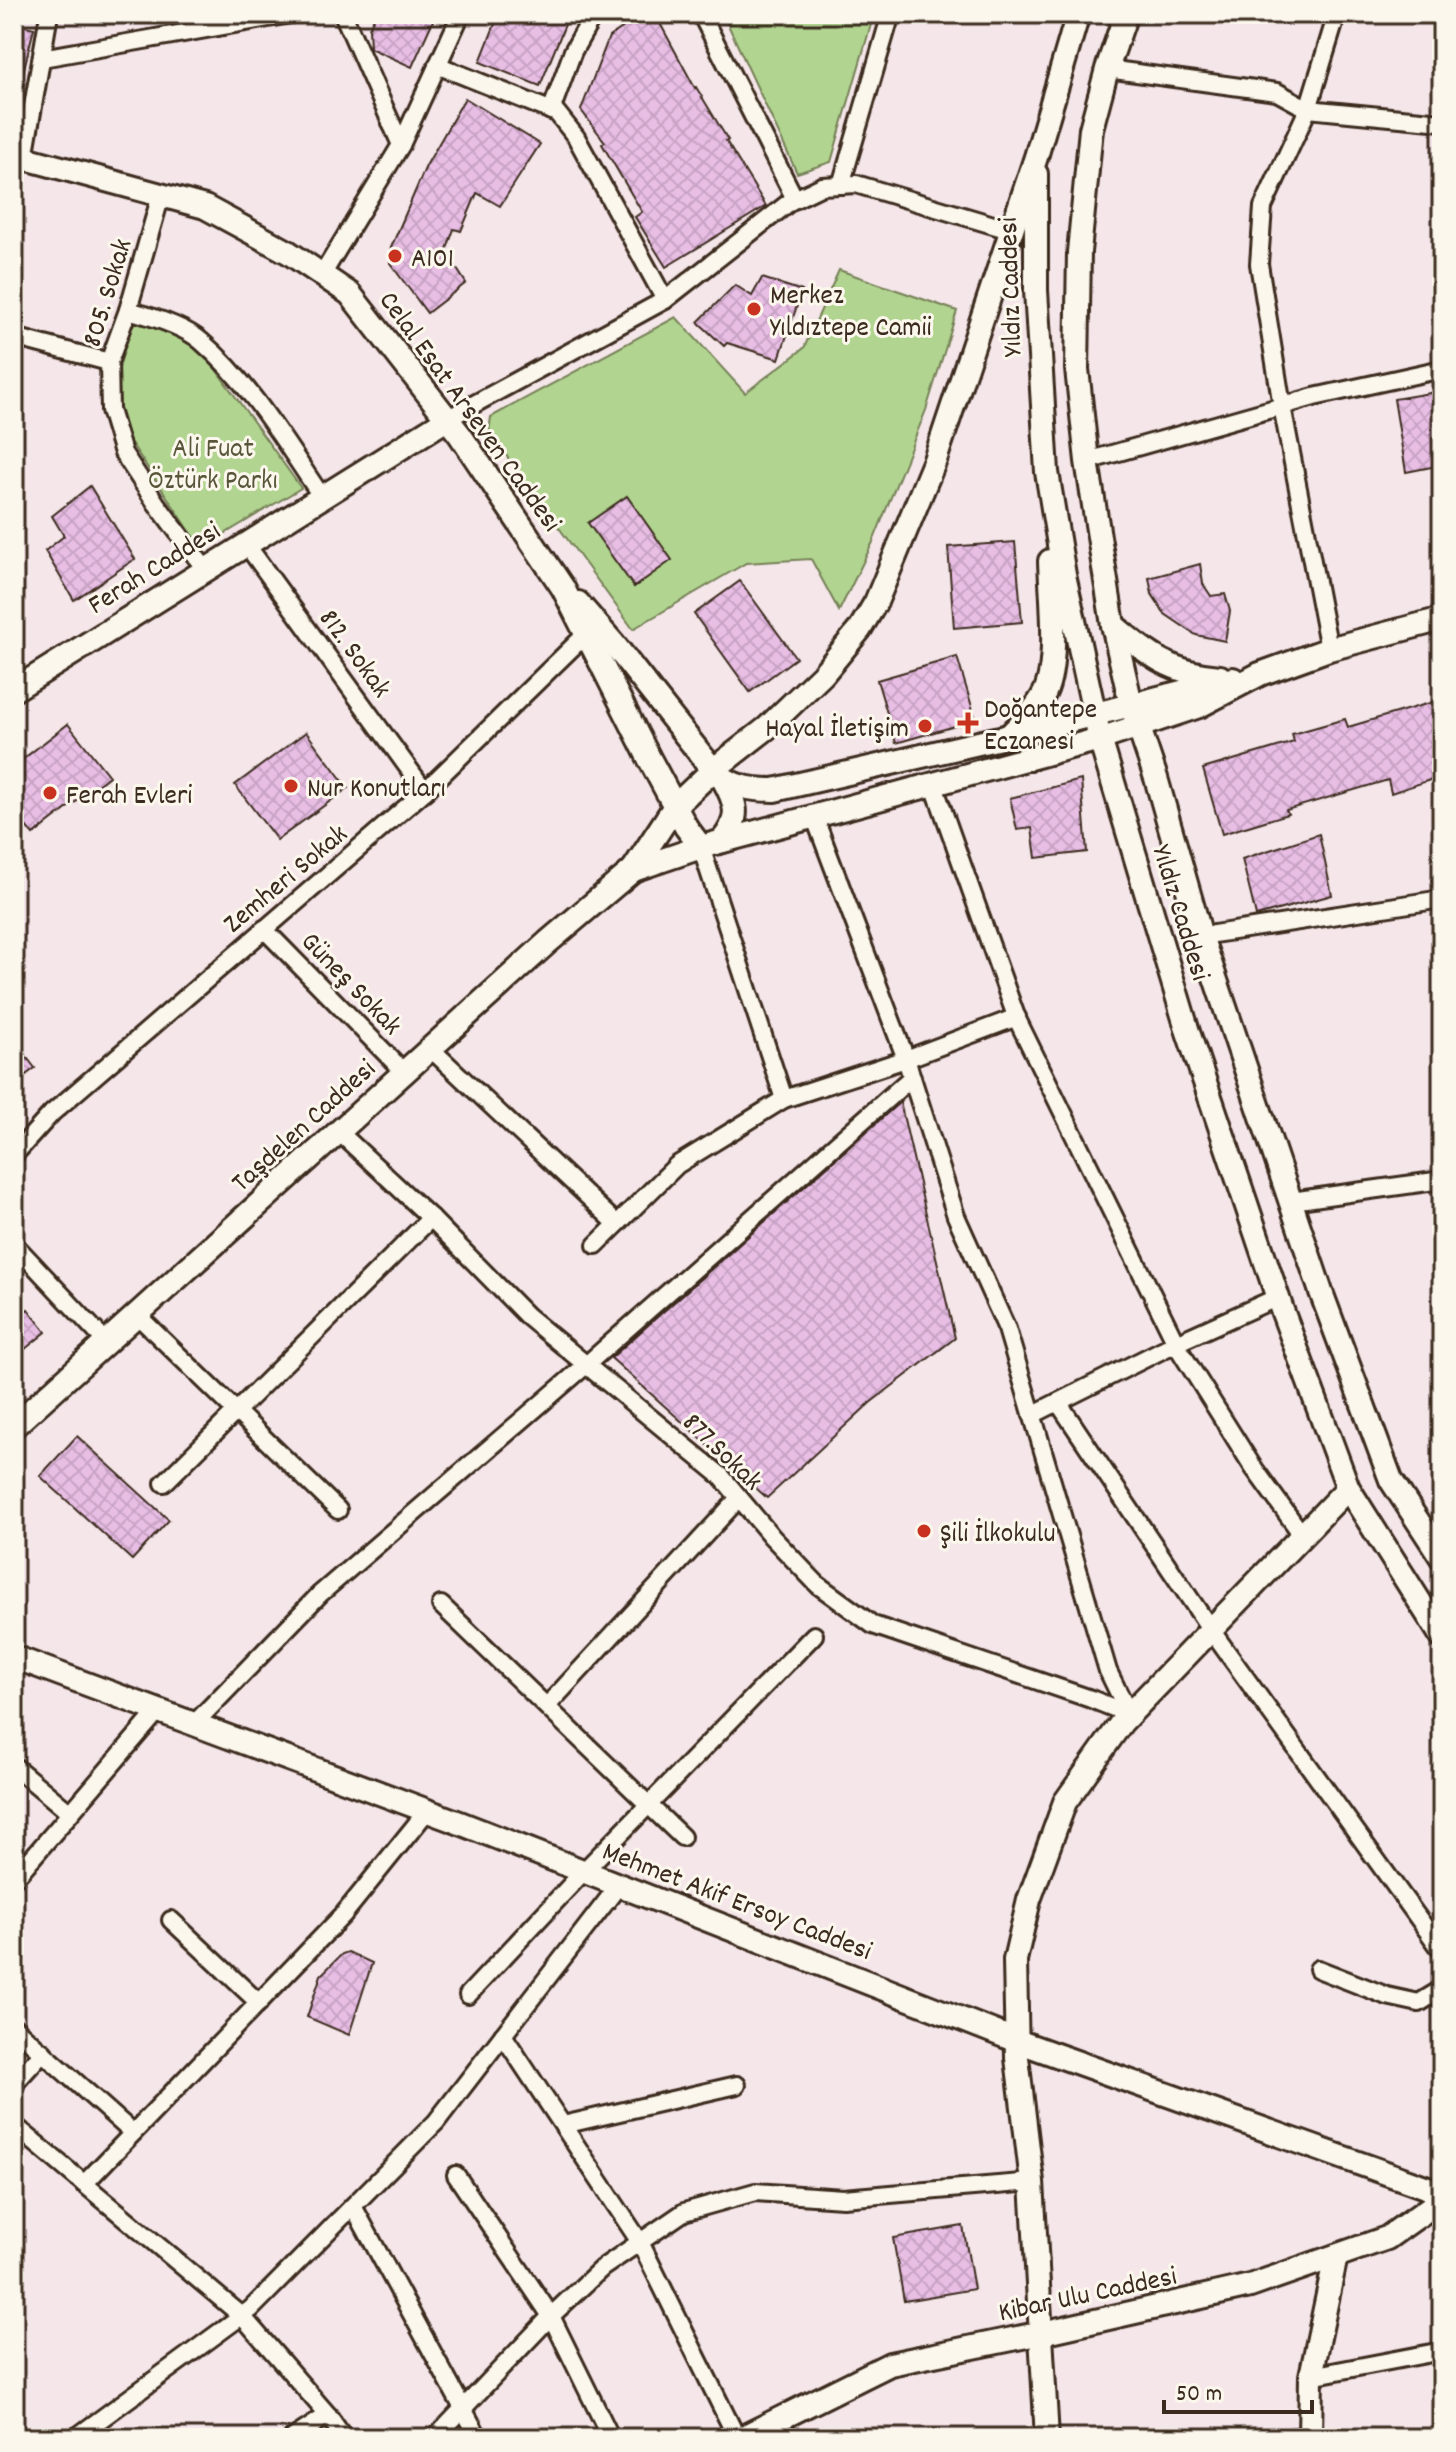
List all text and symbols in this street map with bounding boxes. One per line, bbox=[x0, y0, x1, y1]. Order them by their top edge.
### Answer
street label: Yıldız Caddesi bbox=[991, 216, 1035, 357]
street label: 805. Sokak bbox=[74, 234, 145, 353]
place label: A101 bbox=[411, 241, 454, 281]
marker: A101 bbox=[386, 247, 404, 265]
place label: Merkez Yıldıztepe Camii bbox=[770, 278, 932, 350]
street label: Celal Esat Arseven Caddesi bbox=[367, 284, 569, 542]
marker: Merkez Yıldıztepe Camii bbox=[745, 300, 763, 318]
park label: Ali Fuat Öztürk Parkı bbox=[148, 431, 278, 503]
street label: Ferah Caddesi bbox=[81, 514, 230, 627]
street label: 812. Sokak bbox=[307, 602, 399, 708]
place label: Doğantepe Eczanesi bbox=[984, 692, 1097, 764]
place label: Hayal İletişim bbox=[765, 711, 909, 751]
marker: Doğantepe Eczanesi bbox=[959, 714, 977, 732]
marker: Hayal İletişim bbox=[916, 717, 934, 735]
place label: Nur Konutları bbox=[307, 771, 446, 811]
marker: Nur Konutları bbox=[282, 777, 300, 795]
place label: Ferah Evleri bbox=[66, 778, 192, 818]
marker: Ferah Evleri bbox=[41, 784, 59, 802]
street label: Zemheri Sokak bbox=[216, 817, 358, 945]
street label: Yıldız Caddesi bbox=[1139, 841, 1218, 986]
street label: Güneş Sokak bbox=[290, 925, 409, 1046]
street label: Taşdelen Caddesi bbox=[224, 1052, 387, 1204]
street label: 877.Sokak bbox=[671, 1405, 770, 1502]
place label: Şili İlkokulu bbox=[940, 1516, 1056, 1556]
marker: Şili İlkokulu bbox=[915, 1522, 933, 1540]
street label: Mehmet Akif Ersoy Caddesi bbox=[596, 1834, 877, 1974]
street label: Kibar Ulu Caddesi bbox=[995, 2258, 1181, 2335]
scale bar bbox=[1164, 2364, 1312, 2414]
text: 50 m bbox=[1176, 2378, 1222, 2412]

